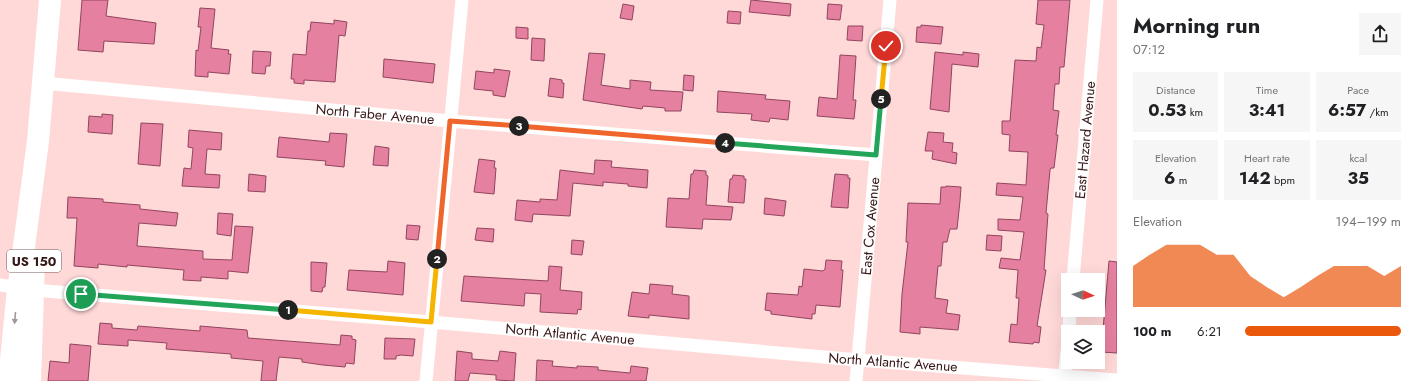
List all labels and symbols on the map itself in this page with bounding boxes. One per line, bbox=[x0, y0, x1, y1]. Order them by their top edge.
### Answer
pin bbox=[869, 29, 903, 63]
street label: East Hazard Avenue bbox=[1070, 80, 1100, 200]
pin: 5 bbox=[871, 89, 891, 109]
street label: North Faber Avenue bbox=[315, 99, 435, 129]
pin: 3 bbox=[509, 116, 529, 136]
pin: 4 bbox=[715, 133, 735, 153]
street label: East Cox Avenue bbox=[856, 176, 884, 276]
pin: 2 bbox=[427, 249, 447, 269]
road number: US 150 bbox=[7, 250, 61, 272]
north arrow bbox=[1061, 273, 1105, 317]
pin bbox=[64, 277, 98, 311]
pin: 1 bbox=[278, 300, 298, 320]
one-way arrow bbox=[12, 312, 18, 324]
street label: North Atlantic Avenue bbox=[505, 318, 635, 350]
street label: North Atlantic Avenue bbox=[828, 348, 958, 376]

